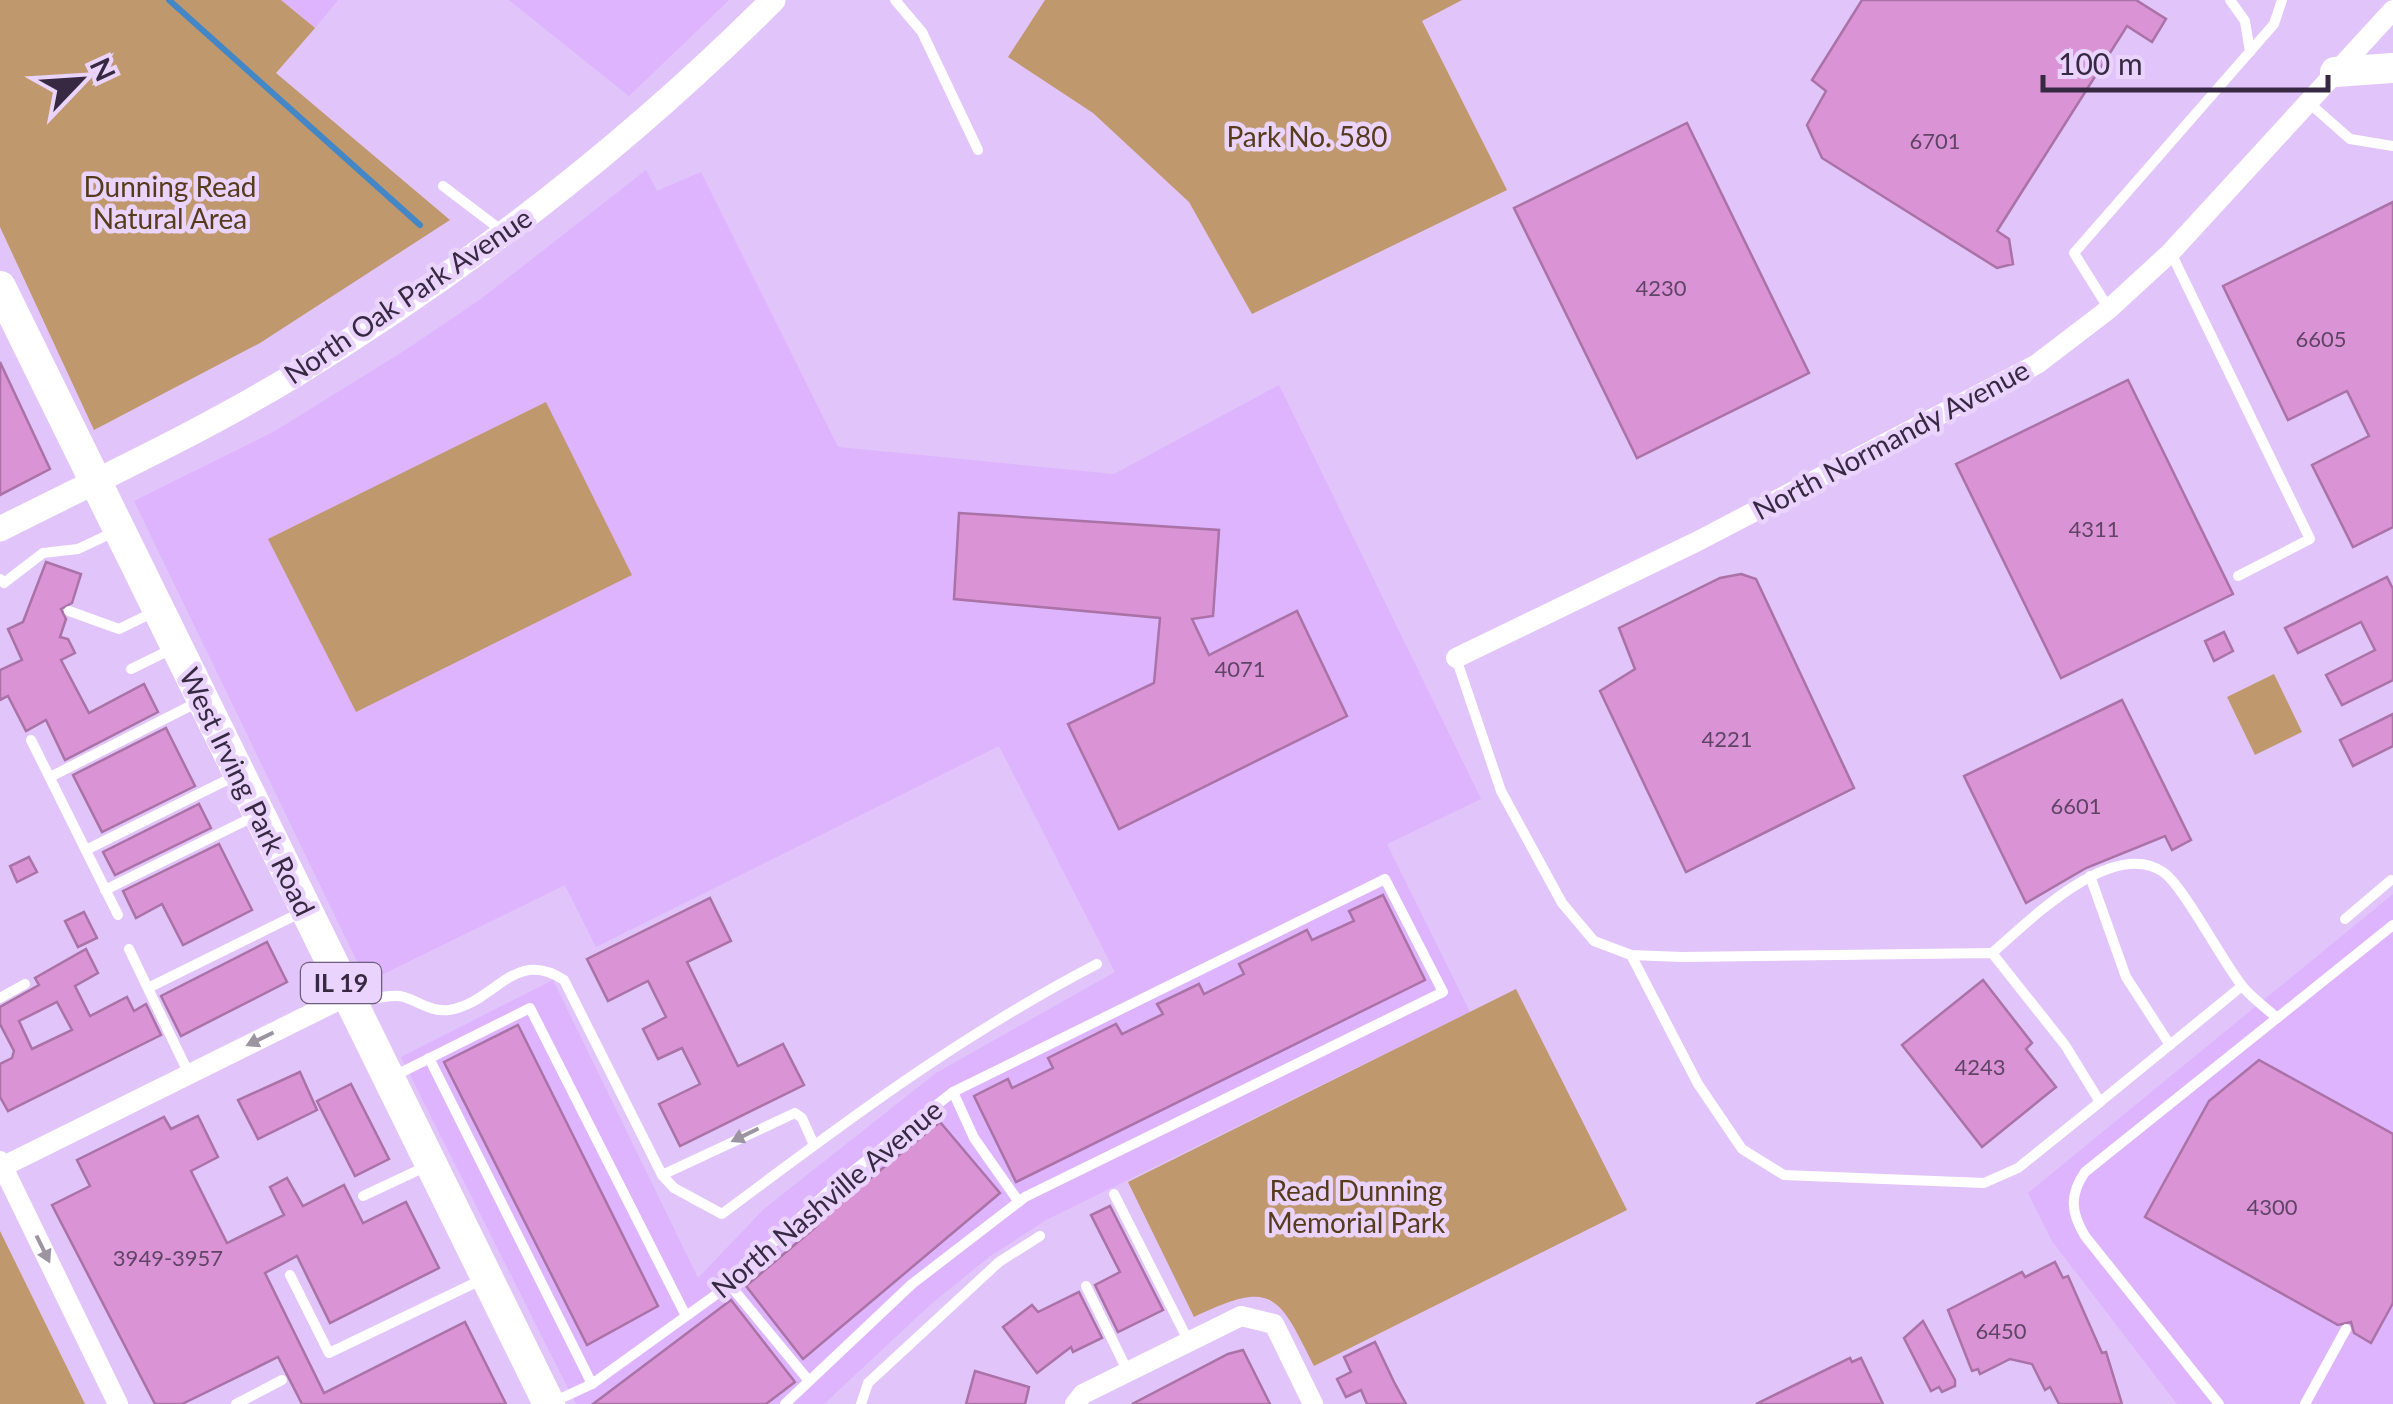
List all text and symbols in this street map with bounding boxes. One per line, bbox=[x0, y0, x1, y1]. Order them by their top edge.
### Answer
north arrow bbox=[30, 30, 130, 130]
scale bar bbox=[2043, 30, 2328, 92]
text: 100 m bbox=[2058, 45, 2143, 81]
text: N bbox=[84, 52, 124, 86]
park label: Park No. 580 bbox=[1226, 119, 1388, 153]
house number: 6701 bbox=[1909, 127, 1961, 154]
park label: Dunning Read Natural Area bbox=[83, 169, 257, 235]
street label: North Oak Park Avenue bbox=[277, 200, 538, 391]
house number: 4230 bbox=[1635, 274, 1687, 301]
house number: 6605 bbox=[2295, 325, 2347, 352]
street label: North Normandy Avenue bbox=[1747, 352, 2034, 526]
house number: 4311 bbox=[2068, 515, 2120, 542]
house number: 4071 bbox=[1214, 655, 1266, 682]
street label: West Irving Park Road bbox=[173, 662, 323, 921]
house number: 4221 bbox=[1701, 725, 1753, 752]
house number: 6601 bbox=[2050, 792, 2102, 819]
road number: IL 19 bbox=[301, 963, 381, 1003]
one-way arrow bbox=[245, 1030, 274, 1047]
house number: 4243 bbox=[1954, 1053, 2006, 1080]
street label: North Nashville Avenue bbox=[704, 1092, 948, 1305]
one-way arrow bbox=[730, 1127, 759, 1144]
park label: Read Dunning Memorial Park bbox=[1267, 1173, 1446, 1239]
house number: 4300 bbox=[2246, 1193, 2298, 1220]
one-way arrow bbox=[34, 1235, 51, 1264]
house number: 3949-3957 bbox=[113, 1244, 223, 1271]
house number: 6450 bbox=[1975, 1317, 2027, 1344]

